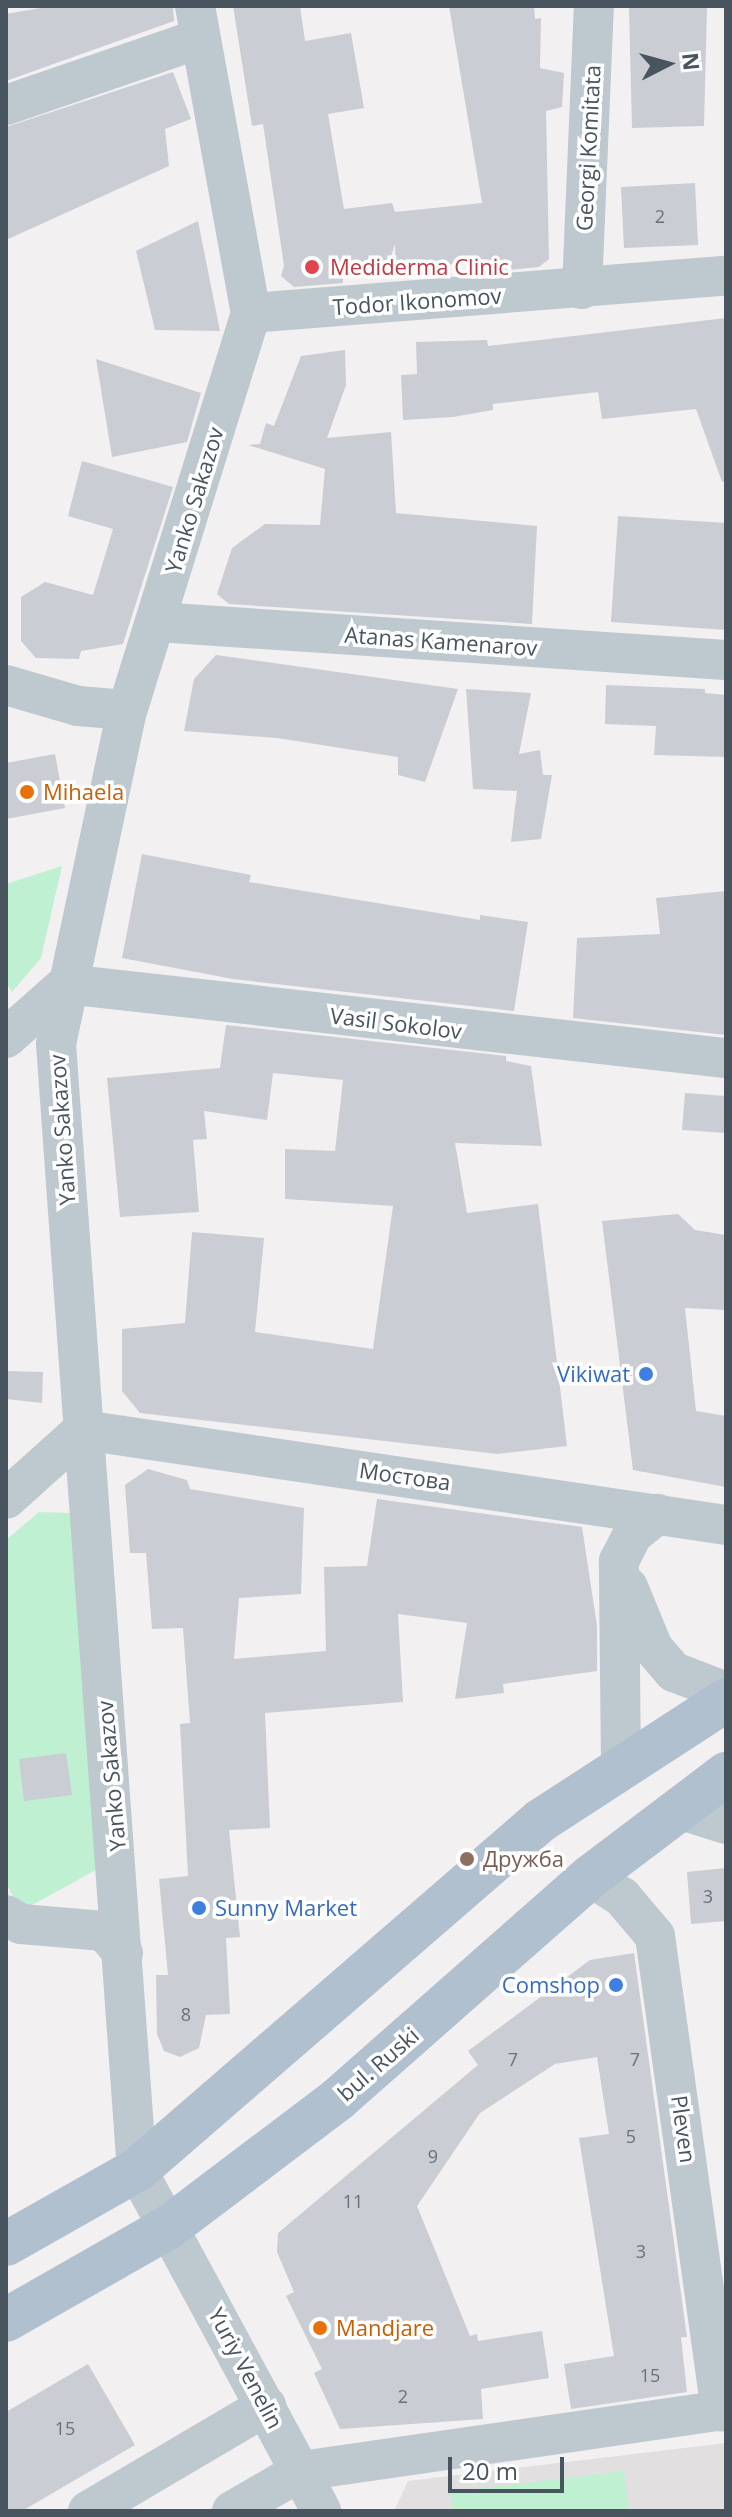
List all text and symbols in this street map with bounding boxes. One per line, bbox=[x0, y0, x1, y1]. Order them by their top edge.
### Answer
north arrow bbox=[628, 24, 708, 104]
text: N bbox=[676, 51, 708, 72]
street label: Georgi Komitata bbox=[570, 64, 606, 232]
house number: 2 bbox=[655, 205, 665, 227]
place label: Mediderma Clinic bbox=[330, 254, 509, 280]
marker: Mediderma Clinic bbox=[301, 256, 323, 278]
street label: Todor Ikonomov bbox=[332, 282, 502, 320]
street label: Yanko Sakazov bbox=[159, 424, 229, 576]
street label: Atanas Kamenarov bbox=[344, 621, 538, 661]
place label: Mihaela bbox=[43, 779, 124, 805]
marker: Mihaela bbox=[18, 783, 36, 801]
street label: Vasil Sokolov bbox=[329, 1002, 463, 1044]
street label: Yanko Sakazov bbox=[44, 1054, 80, 1206]
place label: Vikiwat bbox=[557, 1361, 630, 1387]
marker: Vikiwat bbox=[637, 1365, 655, 1383]
street label: Мостова bbox=[358, 1457, 452, 1495]
street label: Yanko Sakazov bbox=[91, 1700, 131, 1852]
place label: Дружба bbox=[483, 1846, 564, 1872]
marker: Дружба bbox=[458, 1850, 476, 1868]
house number: 3 bbox=[703, 1885, 713, 1907]
place label: Sunny Market bbox=[215, 1895, 357, 1921]
marker: Sunny Market bbox=[190, 1899, 208, 1917]
place label: Comshop bbox=[502, 1972, 600, 1998]
marker: Comshop bbox=[607, 1976, 625, 1994]
house number: 8 bbox=[181, 2003, 191, 2025]
street label: bul. Ruski bbox=[332, 2022, 424, 2106]
house number: 7 bbox=[508, 2048, 518, 2070]
house number: 7 bbox=[630, 2048, 640, 2070]
street label: Pleven bbox=[666, 2094, 702, 2164]
house number: 5 bbox=[626, 2125, 636, 2147]
house number: 9 bbox=[428, 2145, 438, 2167]
house number: 11 bbox=[343, 2190, 363, 2212]
house number: 3 bbox=[636, 2240, 646, 2262]
street label: Yuriy Venelin bbox=[203, 2303, 289, 2433]
place label: Mandjare bbox=[336, 2315, 434, 2341]
marker: Mandjare bbox=[311, 2319, 329, 2337]
house number: 15 bbox=[640, 2364, 660, 2386]
house number: 2 bbox=[398, 2385, 408, 2407]
house number: 15 bbox=[55, 2417, 75, 2439]
scale bar bbox=[452, 2441, 568, 2491]
text: 20 m bbox=[462, 2454, 518, 2487]

